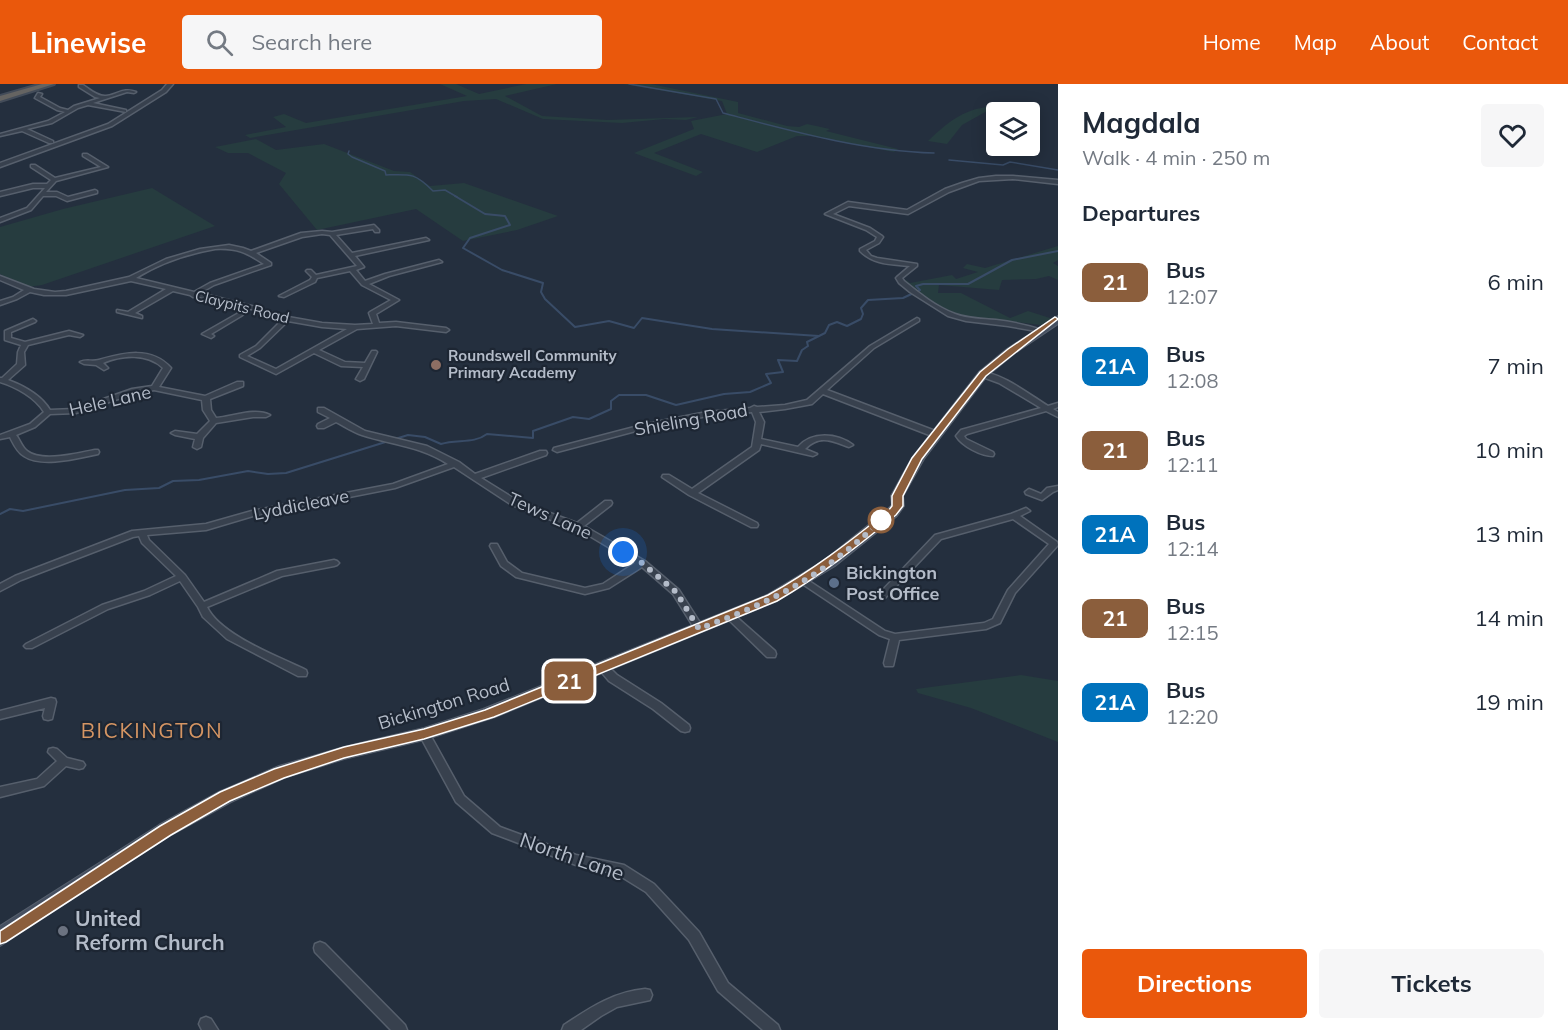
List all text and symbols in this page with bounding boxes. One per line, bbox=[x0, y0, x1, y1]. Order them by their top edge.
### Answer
search box bbox=[182, 15, 602, 69]
text: Linewise bbox=[30, 25, 146, 60]
icon: search bbox=[203, 26, 236, 59]
text: Search here bbox=[251, 28, 372, 56]
text: Home bbox=[1203, 29, 1261, 55]
text: Map bbox=[1294, 29, 1337, 55]
text: About bbox=[1370, 29, 1429, 55]
text: Contact bbox=[1462, 29, 1538, 55]
map controls bbox=[986, 102, 1040, 156]
button: layers bbox=[986, 102, 1040, 156]
button: heart bbox=[1481, 104, 1544, 167]
text: Magdala bbox=[1082, 105, 1201, 140]
text: Walk · 4 min · 250 m bbox=[1082, 145, 1270, 170]
text: Departures bbox=[1082, 199, 1200, 227]
text: Bus bbox=[1166, 256, 1205, 284]
text: 6 min bbox=[1488, 268, 1544, 296]
text: 21 bbox=[1102, 269, 1128, 295]
text: 12:07 bbox=[1166, 284, 1219, 309]
street label: Claypits Road bbox=[193, 286, 291, 327]
text: Bus bbox=[1166, 340, 1205, 368]
place label: Roundswell Community Primary Academy bbox=[448, 346, 617, 382]
text: 7 min bbox=[1488, 352, 1544, 380]
text: 21A bbox=[1095, 353, 1135, 379]
marker: Roundswell Community Primary Academy bbox=[429, 358, 443, 372]
text: 12:08 bbox=[1166, 368, 1219, 393]
street label: Hele Lane bbox=[67, 380, 153, 421]
street label: Shieling Road bbox=[632, 398, 749, 441]
text: Bus bbox=[1166, 424, 1205, 452]
text: 10 min bbox=[1474, 436, 1544, 464]
text: 21 bbox=[1102, 437, 1128, 463]
text: 12:11 bbox=[1166, 452, 1219, 477]
street label: Lyddicleave bbox=[251, 484, 351, 525]
street label: Tews Lane bbox=[505, 487, 596, 544]
unlabelled marker bbox=[868, 507, 894, 533]
text: Bus bbox=[1166, 508, 1205, 536]
text: 13 min bbox=[1474, 520, 1544, 548]
text: 21A bbox=[1095, 521, 1135, 547]
text: 12:14 bbox=[1166, 536, 1219, 561]
your location bbox=[608, 537, 638, 567]
place label: Bickington Post Office bbox=[846, 561, 939, 605]
marker: Bickington Post Office bbox=[827, 576, 841, 590]
text: Bus bbox=[1166, 592, 1205, 620]
text: 14 min bbox=[1474, 604, 1544, 632]
text: 21 bbox=[1102, 605, 1128, 631]
text: 12:15 bbox=[1166, 620, 1219, 645]
line badge: 21 bbox=[542, 662, 596, 700]
text: 21 bbox=[556, 668, 582, 694]
street label: Bickington Road bbox=[375, 673, 512, 734]
text: Bus bbox=[1166, 676, 1205, 704]
text: 19 min bbox=[1474, 688, 1544, 716]
text: 21A bbox=[1095, 689, 1135, 715]
text: 12:20 bbox=[1166, 704, 1219, 729]
district label: BICKINGTON bbox=[81, 717, 223, 743]
street label: North Lane bbox=[517, 826, 628, 886]
place label: United Reform Church bbox=[75, 905, 225, 955]
marker: United Reform Church bbox=[56, 924, 70, 938]
button: Directions bbox=[1082, 949, 1307, 1018]
button: Tickets bbox=[1319, 949, 1544, 1018]

